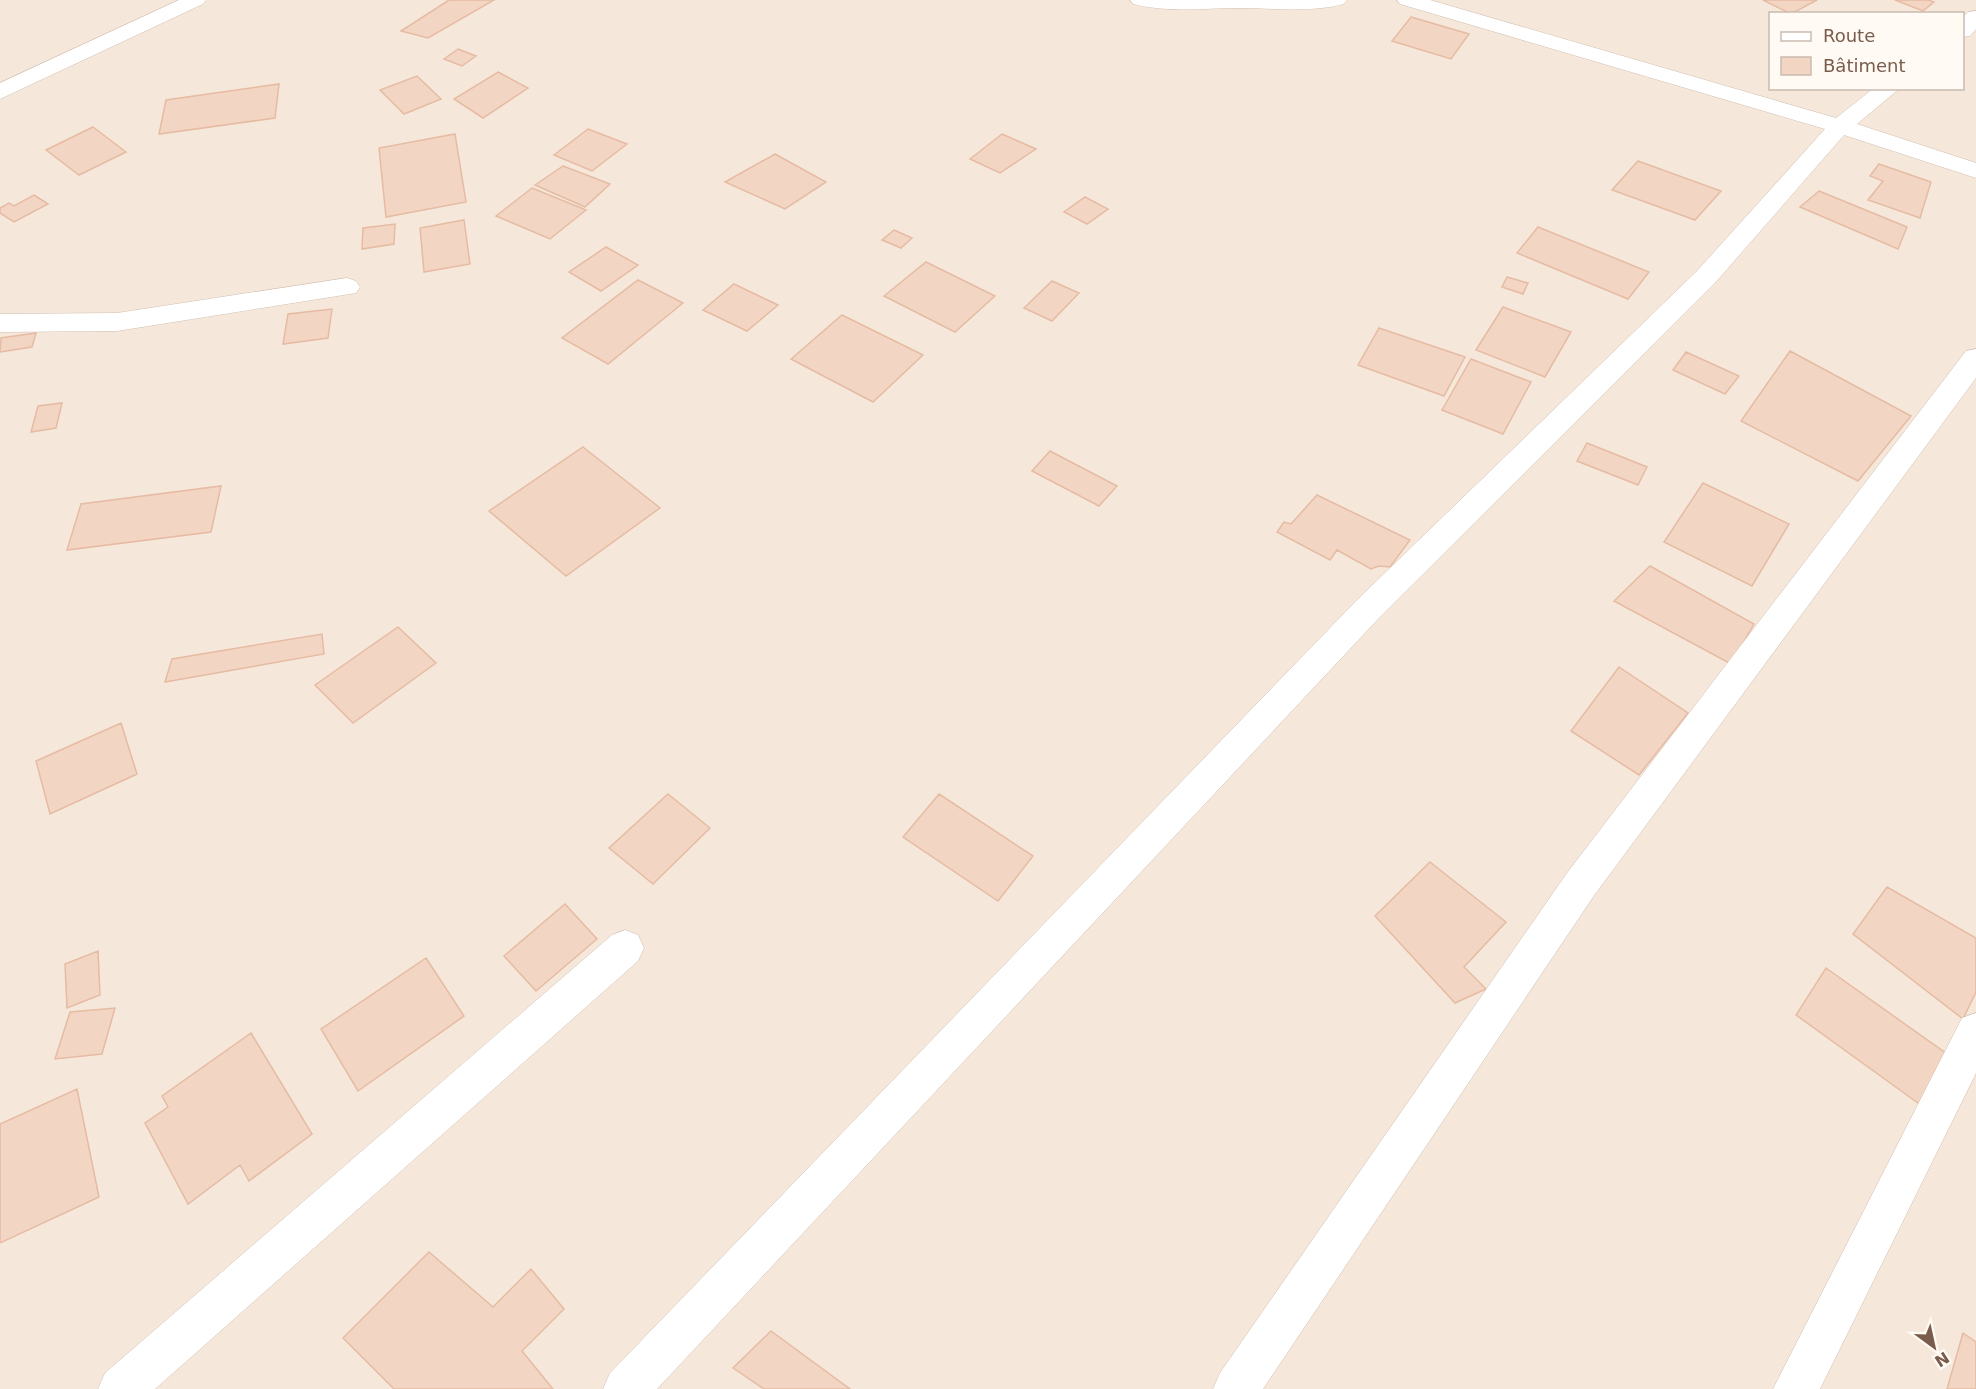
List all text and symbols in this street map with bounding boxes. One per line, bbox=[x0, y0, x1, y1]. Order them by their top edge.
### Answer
legend bbox=[1769, 12, 1964, 90]
text: Route bbox=[1823, 25, 1875, 46]
text: Bâtiment bbox=[1823, 55, 1906, 76]
north arrow bbox=[1904, 1317, 1964, 1377]
text: N bbox=[1931, 1348, 1953, 1371]

